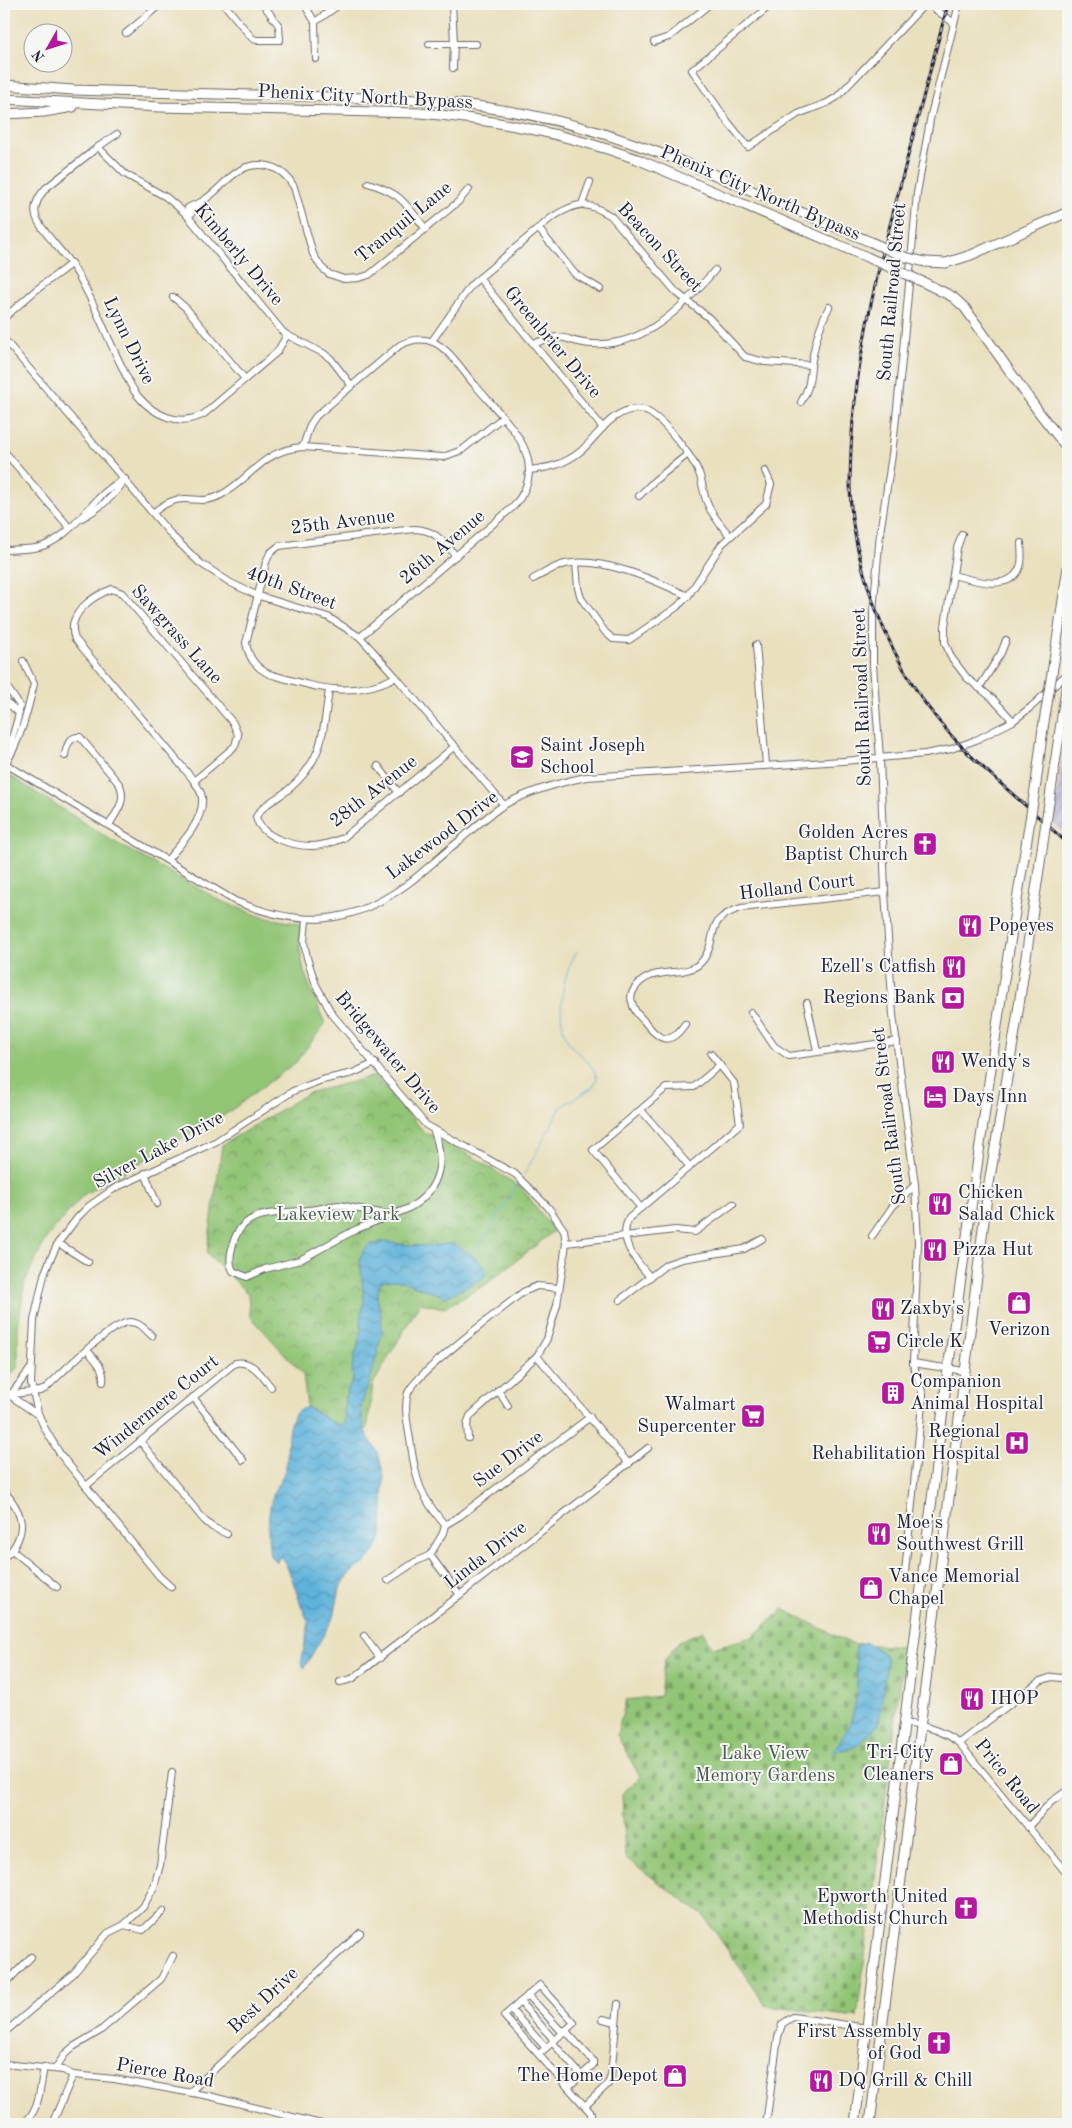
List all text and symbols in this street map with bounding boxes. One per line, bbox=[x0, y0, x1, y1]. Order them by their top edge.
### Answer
north arrow bbox=[22, 22, 72, 72]
text: N bbox=[30, 47, 47, 64]
street label: Phenix City North Bypass bbox=[257, 83, 473, 113]
street label: Phenix City North Bypass bbox=[657, 143, 863, 245]
street label: Tranquil Lane bbox=[352, 179, 456, 267]
street label: Kimberly Drive bbox=[190, 200, 286, 310]
street label: Beacon Street bbox=[613, 200, 705, 296]
street label: South Railroad Street bbox=[876, 202, 910, 382]
street label: Greenbrier Drive bbox=[500, 284, 604, 402]
street label: Lynn Drive bbox=[99, 294, 157, 388]
street label: 25th Avenue bbox=[290, 507, 396, 539]
street label: 26th Avenue bbox=[397, 507, 489, 589]
street label: 40th Street bbox=[243, 564, 339, 614]
street label: Sawgrass Lane bbox=[127, 582, 225, 688]
street label: South Railroad Street bbox=[850, 607, 876, 787]
place label: Saint Joseph School bbox=[540, 737, 645, 778]
school or university icon: Saint Joseph School bbox=[509, 744, 535, 770]
street label: 28th Avenue bbox=[327, 752, 421, 832]
street label: Lakewood Drive bbox=[384, 788, 502, 884]
place label: Golden Acres Baptist Church bbox=[784, 824, 908, 865]
church icon: Golden Acres Baptist Church bbox=[912, 831, 938, 857]
street label: Holland Court bbox=[738, 871, 856, 905]
restaurant icon: Popeyes bbox=[957, 913, 983, 939]
place label: Popeyes bbox=[988, 917, 1054, 936]
restaurant icon: Ezell's Catfish bbox=[941, 954, 967, 980]
place label: Ezell's Catfish bbox=[820, 958, 936, 977]
bank icon: Regions Bank bbox=[940, 985, 966, 1011]
street label: Bridgewater Drive bbox=[331, 988, 443, 1118]
place label: Regions Bank bbox=[822, 989, 936, 1008]
street label: South Railroad Street bbox=[870, 1026, 910, 1206]
restaurant icon: Wendy's bbox=[930, 1049, 956, 1075]
place label: Wendy's bbox=[960, 1053, 1030, 1072]
hotel icon: Days Inn bbox=[922, 1084, 948, 1110]
place label: Days Inn bbox=[952, 1088, 1028, 1107]
street label: Silver Lake Drive bbox=[91, 1109, 227, 1193]
place label: Chicken Salad Chick bbox=[958, 1184, 1055, 1225]
restaurant icon: Chicken Salad Chick bbox=[927, 1191, 953, 1217]
park label: Lakeview Park bbox=[276, 1206, 400, 1225]
restaurant icon: Pizza Hut bbox=[922, 1237, 948, 1263]
place label: Pizza Hut bbox=[952, 1241, 1033, 1260]
shop icon: Verizon bbox=[1006, 1290, 1032, 1316]
restaurant icon: Zaxby's bbox=[870, 1296, 896, 1322]
place label: Zaxby's bbox=[900, 1300, 964, 1319]
place label: Verizon bbox=[988, 1321, 1050, 1340]
supermarket icon: Circle K bbox=[866, 1329, 892, 1355]
place label: Circle K bbox=[896, 1333, 964, 1352]
street label: Windermere Court bbox=[91, 1352, 223, 1464]
place label: Companion Animal Hospital bbox=[910, 1373, 1044, 1414]
building icon: Companion Animal Hospital bbox=[880, 1380, 906, 1406]
place label: Walmart Supercenter bbox=[637, 1396, 736, 1437]
supermarket icon: Walmart Supercenter bbox=[740, 1403, 766, 1429]
place label: Regional Rehabilitation Hospital bbox=[811, 1423, 1000, 1464]
street label: Sue Drive bbox=[471, 1428, 547, 1492]
hospital icon: Regional Rehabilitation Hospital bbox=[1004, 1430, 1030, 1456]
place label: Moe's Southwest Grill bbox=[896, 1514, 1024, 1555]
street label: Linda Drive bbox=[441, 1518, 531, 1594]
restaurant icon: Moe's Southwest Grill bbox=[866, 1521, 892, 1547]
place label: Vance Memorial Chapel bbox=[888, 1568, 1020, 1609]
shop icon: Vance Memorial Chapel bbox=[858, 1575, 884, 1601]
restaurant icon: IHOP bbox=[959, 1686, 985, 1712]
place label: IHOP bbox=[990, 1690, 1039, 1709]
street label: Price Road bbox=[970, 1736, 1042, 1818]
place label: Tri-City Cleaners bbox=[863, 1744, 934, 1785]
park label: Lake View Memory Gardens bbox=[695, 1745, 835, 1786]
shop icon: Tri-City Cleaners bbox=[938, 1751, 964, 1777]
place label: Epworth United Methodist Church bbox=[802, 1888, 948, 1929]
church icon: Epworth United Methodist Church bbox=[953, 1895, 979, 1921]
street label: Best Drive bbox=[225, 1964, 303, 2038]
place label: First Assembly of God bbox=[796, 2023, 922, 2064]
church icon: First Assembly of God bbox=[926, 2030, 952, 2056]
street label: Pierce Road bbox=[114, 2056, 216, 2092]
shop icon: The Home Depot bbox=[662, 2063, 688, 2089]
place label: The Home Depot bbox=[517, 2067, 658, 2086]
restaurant icon: DQ Grill & Chill bbox=[808, 2068, 834, 2094]
place label: DQ Grill & Chill bbox=[838, 2072, 972, 2091]

